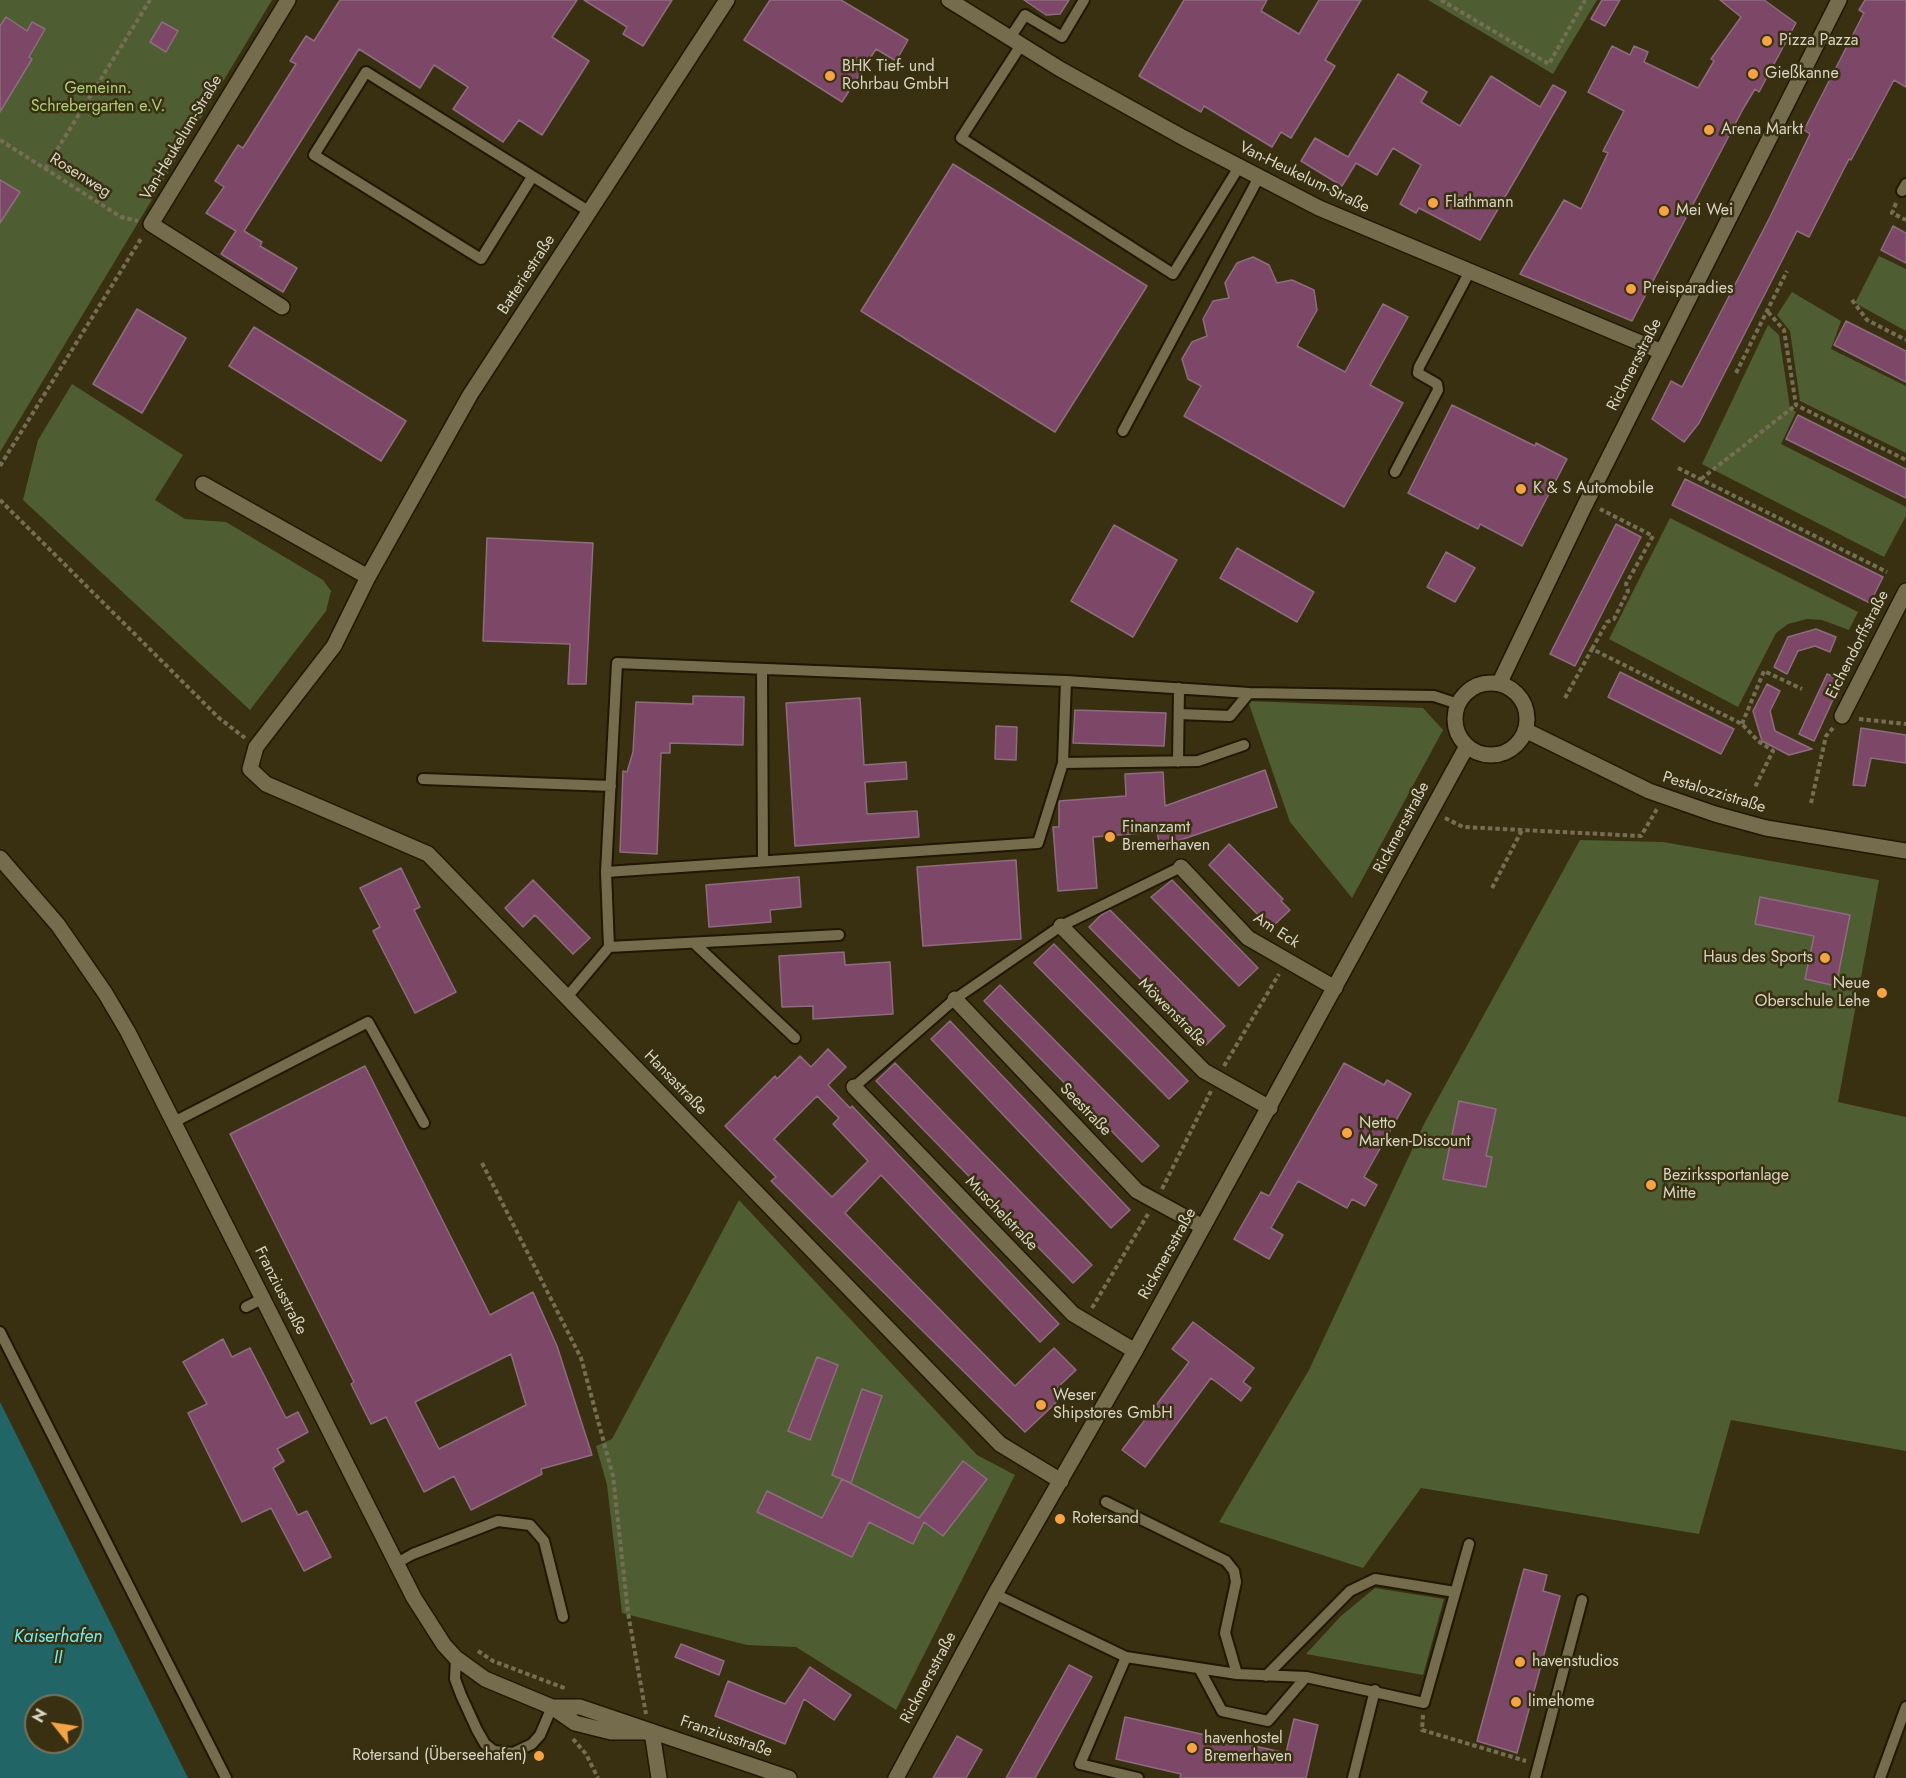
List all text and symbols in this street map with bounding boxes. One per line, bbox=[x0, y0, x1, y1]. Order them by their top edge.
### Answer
place label: Pizza Pazza bbox=[1779, 31, 1859, 51]
marker: Pizza Pazza bbox=[1760, 34, 1774, 48]
place label: BHK Tief- und Rohrbau GmbH bbox=[842, 57, 949, 95]
place label: Gießkanne bbox=[1765, 64, 1839, 84]
marker: Gießkanne bbox=[1746, 67, 1760, 81]
marker: BHK Tief- und Rohrbau GmbH bbox=[823, 69, 837, 83]
street label: Van-Heukelum-Straße bbox=[137, 72, 227, 204]
park label: Gemeinn. Schrebergarten e.V. bbox=[31, 79, 165, 117]
place label: Arena Markt bbox=[1721, 120, 1803, 140]
marker: Arena Markt bbox=[1702, 123, 1716, 137]
street label: Van-Heukelum-Straße bbox=[1236, 138, 1372, 218]
street label: Rosenweg bbox=[46, 150, 114, 202]
place label: Flathmann bbox=[1445, 193, 1514, 213]
marker: Flathmann bbox=[1426, 196, 1440, 210]
place label: Mei Wei bbox=[1676, 201, 1733, 221]
marker: Mei Wei bbox=[1657, 204, 1671, 218]
street label: Batteriestraße bbox=[494, 232, 560, 318]
place label: Preisparadies bbox=[1643, 279, 1734, 299]
marker: Preisparadies bbox=[1624, 282, 1638, 296]
street label: Rickmersstraße bbox=[1603, 316, 1667, 414]
place label: K & S Automobile bbox=[1533, 479, 1654, 499]
marker: K & S Automobile bbox=[1514, 482, 1528, 496]
street label: Eichendorffstraße bbox=[1822, 588, 1894, 702]
street label: Pestalozzistraße bbox=[1660, 768, 1768, 818]
street label: Rickmersstraße bbox=[1370, 779, 1434, 877]
place label: Finanzamt Bremerhaven bbox=[1122, 818, 1210, 856]
marker: Finanzamt Bremerhaven bbox=[1103, 830, 1117, 844]
street label: Am Eck bbox=[1249, 909, 1303, 953]
place label: Haus des Sports bbox=[1703, 948, 1813, 968]
marker: Haus des Sports bbox=[1818, 951, 1832, 965]
place label: Neue Oberschule Lehe bbox=[1755, 974, 1870, 1012]
street label: Möwenstraße bbox=[1134, 975, 1210, 1051]
marker: Neue Oberschule Lehe bbox=[1875, 986, 1889, 1000]
street label: Hansastraße bbox=[639, 1047, 711, 1119]
street label: Seestraße bbox=[1055, 1080, 1115, 1140]
place label: Netto Marken-Discount bbox=[1359, 1114, 1470, 1152]
marker: Netto Marken-Discount bbox=[1340, 1126, 1354, 1140]
place label: Bezirkssportanlage Mitte bbox=[1663, 1166, 1789, 1204]
street label: Muschelstraße bbox=[961, 1173, 1041, 1255]
marker: Bezirkssportanlage Mitte bbox=[1644, 1178, 1658, 1192]
street label: Rickmersstraße bbox=[1135, 1205, 1201, 1303]
street label: Franziusstraße bbox=[250, 1244, 310, 1338]
place label: Weser Shipstores GmbH bbox=[1053, 1386, 1173, 1424]
marker: Weser Shipstores GmbH bbox=[1034, 1398, 1048, 1412]
place label: Rotersand bbox=[1072, 1509, 1139, 1529]
marker: Rotersand bbox=[1053, 1512, 1067, 1526]
water label: Kaiserhafen II bbox=[14, 1627, 102, 1670]
street label: Rickmersstraße bbox=[897, 1629, 961, 1727]
place label: havenstudios bbox=[1532, 1652, 1619, 1672]
marker: havenstudios bbox=[1513, 1655, 1527, 1669]
place label: limehome bbox=[1528, 1692, 1594, 1712]
north arrow bbox=[24, 1694, 84, 1754]
marker: limehome bbox=[1509, 1695, 1523, 1709]
text: N bbox=[27, 1704, 53, 1727]
street label: Franziusstraße bbox=[677, 1712, 775, 1762]
place label: havenhostel Bremerhaven bbox=[1204, 1729, 1292, 1767]
marker: havenhostel Bremerhaven bbox=[1185, 1741, 1199, 1755]
place label: Rotersand (Überseehafen) bbox=[352, 1746, 527, 1766]
marker: Rotersand (Überseehafen) bbox=[532, 1749, 546, 1763]

